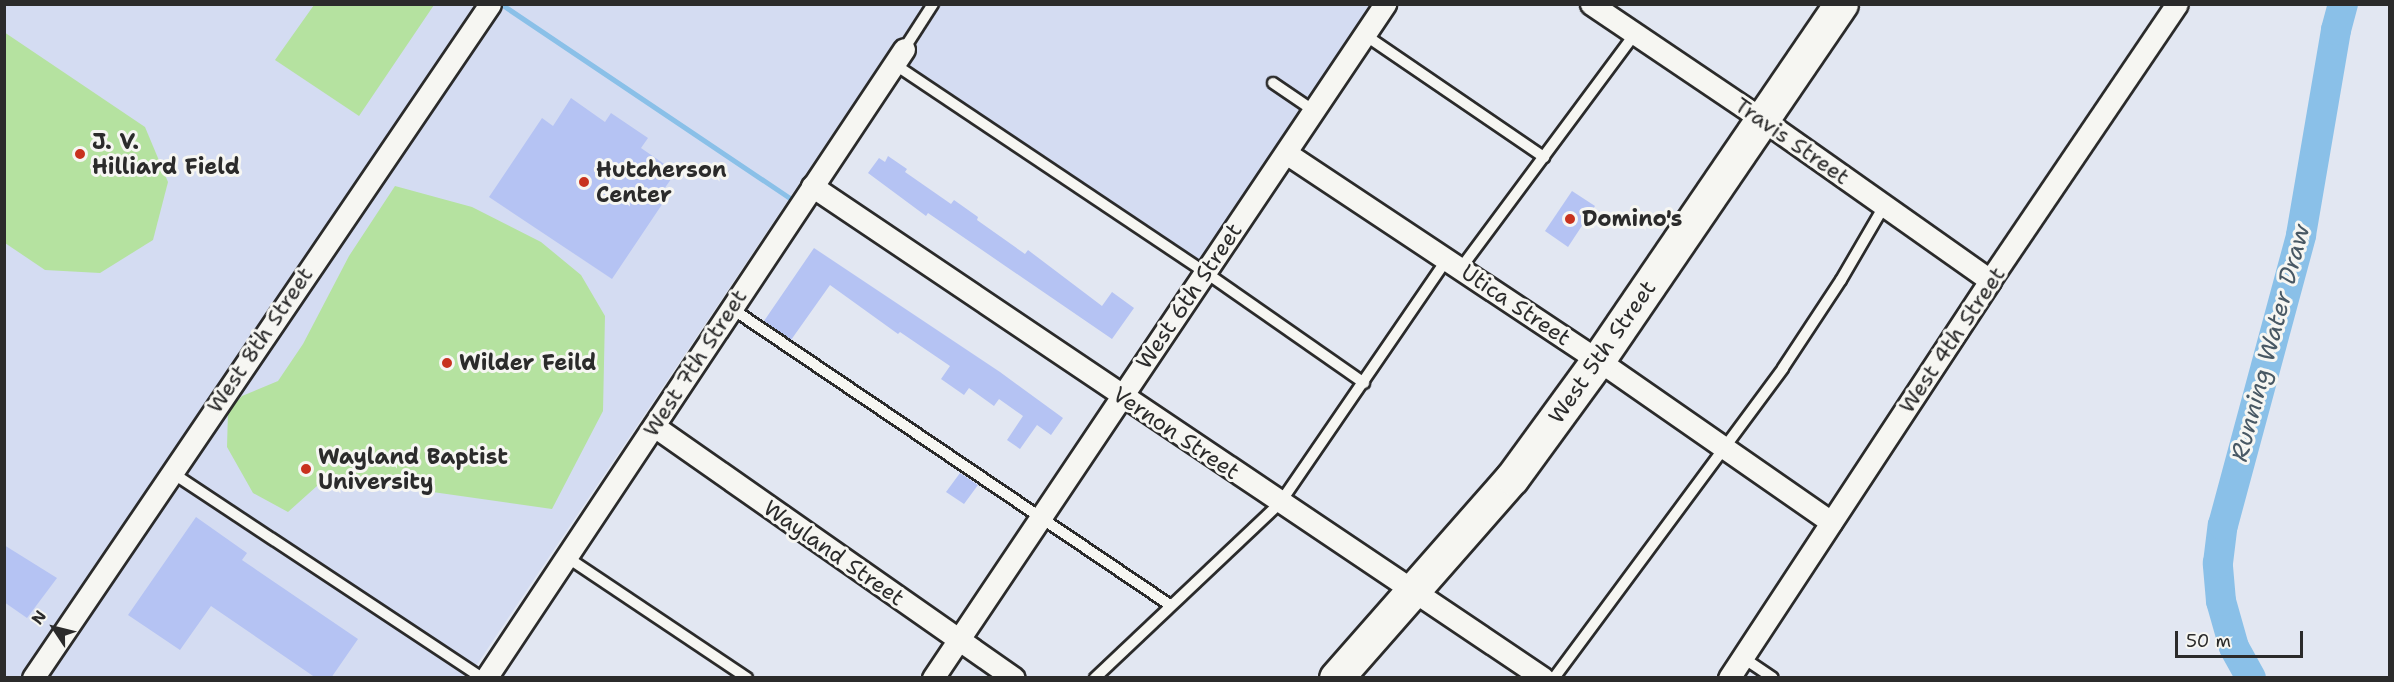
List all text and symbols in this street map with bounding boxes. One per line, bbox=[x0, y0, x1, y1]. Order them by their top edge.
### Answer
street label: Travis Street bbox=[1730, 92, 1854, 190]
place label: J. V. Hilliard Field bbox=[92, 128, 240, 180]
marker: J. V. Hilliard Field bbox=[73, 147, 87, 161]
place label: Hutcherson Center bbox=[596, 156, 727, 208]
marker: Hutcherson Center bbox=[577, 175, 591, 189]
place label: Domino's bbox=[1582, 206, 1682, 232]
marker: Domino's bbox=[1563, 212, 1577, 226]
street label: West 6th Street bbox=[1130, 218, 1248, 374]
water label: Running Water Draw bbox=[2225, 221, 2317, 465]
street label: Utica Street bbox=[1456, 259, 1576, 351]
street label: West 8th Street bbox=[201, 262, 319, 418]
street label: West 4th Street bbox=[1893, 262, 2011, 418]
street label: West 5th Street bbox=[1543, 275, 1661, 429]
street label: West 7th Street bbox=[638, 284, 752, 442]
place label: Wilder Feild bbox=[459, 350, 597, 376]
marker: Wilder Feild bbox=[440, 356, 454, 370]
street label: Vernon Street bbox=[1108, 381, 1244, 485]
place label: Wayland Baptist University bbox=[318, 443, 508, 494]
marker: Wayland Baptist University bbox=[299, 462, 313, 476]
street label: Wayland Street bbox=[758, 495, 910, 611]
north arrow bbox=[24, 598, 84, 658]
text: N bbox=[27, 606, 51, 629]
scale bar bbox=[2178, 619, 2306, 657]
text: 50 m bbox=[2186, 629, 2231, 653]

